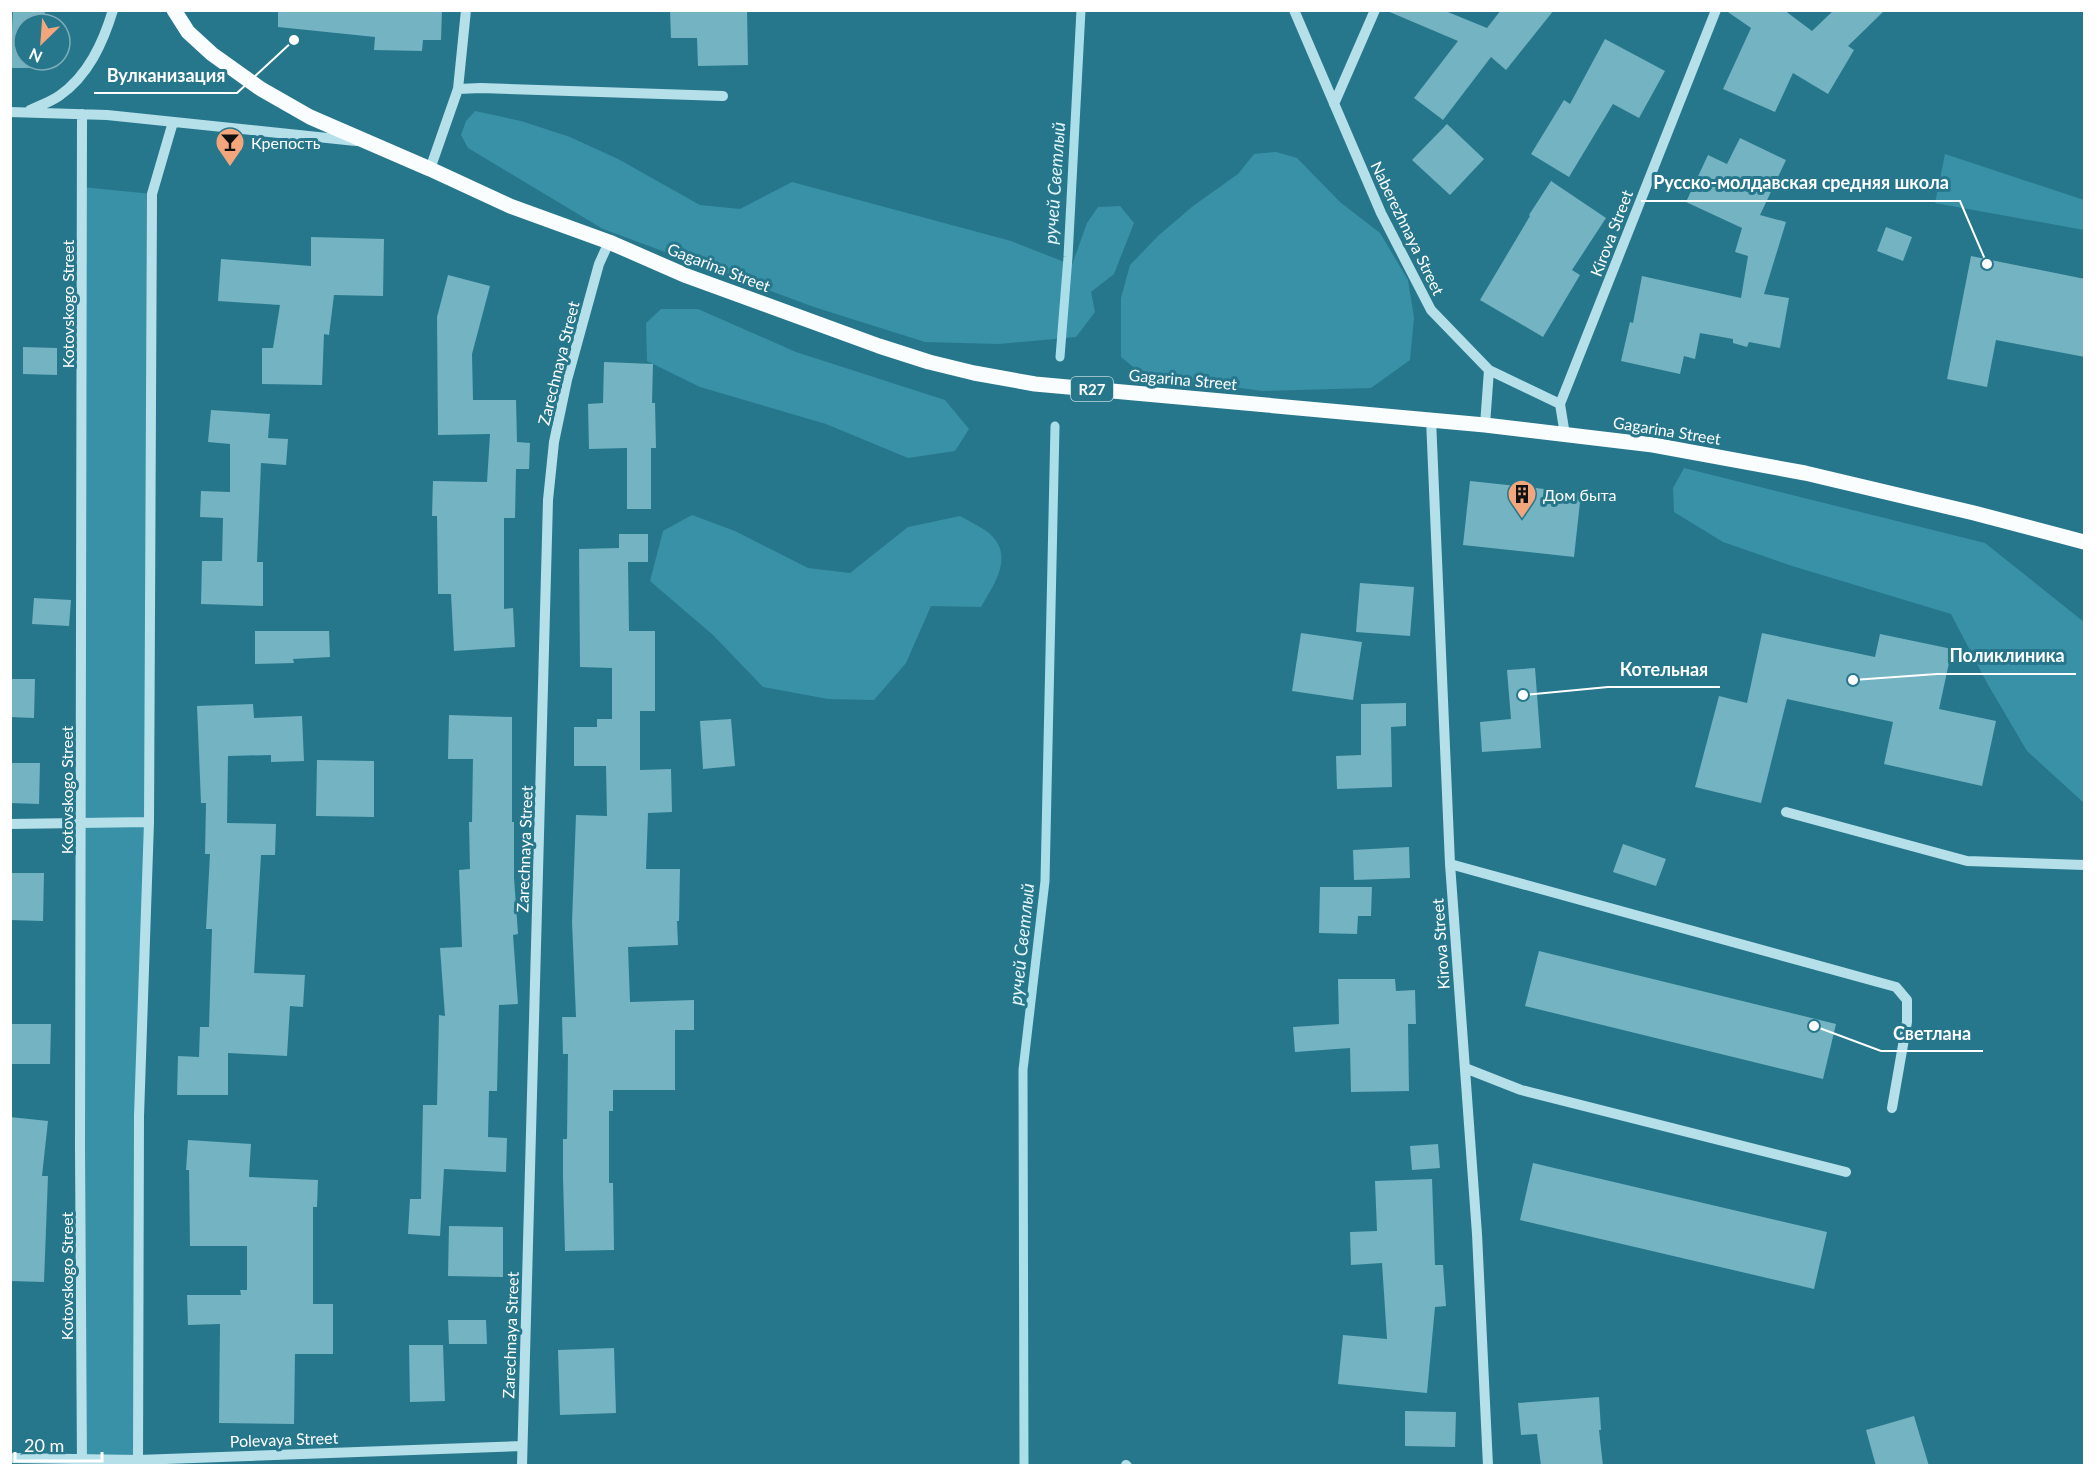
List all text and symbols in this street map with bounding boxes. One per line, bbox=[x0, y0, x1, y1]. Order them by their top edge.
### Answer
north arrow bbox=[12, 12, 72, 72]
text: N bbox=[26, 45, 45, 67]
callout: Вулканизация bbox=[94, 57, 237, 93]
text: Вулканизация bbox=[107, 64, 225, 86]
water label: ручей Светлый bbox=[1039, 121, 1069, 245]
bar icon: Крепость bbox=[214, 126, 246, 168]
place label: Крепость bbox=[251, 133, 321, 152]
street label: Naberezhnaya Street bbox=[1367, 158, 1449, 298]
callout: Русско-молдавская средняя школа bbox=[1641, 165, 1960, 201]
text: Русско-молдавская средняя школа bbox=[1653, 171, 1949, 193]
street label: Kirova Street bbox=[1586, 187, 1636, 279]
street label: Kotovskogo Street bbox=[58, 239, 77, 368]
street label: Gagarina Street bbox=[665, 239, 773, 295]
street label: Zarechnaya Street bbox=[533, 299, 583, 427]
street label: Gagarina Street bbox=[1128, 365, 1238, 393]
road number: R27 bbox=[1071, 377, 1113, 401]
street label: Gagarina Street bbox=[1612, 412, 1722, 448]
building icon: Дом быта bbox=[1506, 478, 1538, 520]
place label: Дом быта bbox=[1543, 485, 1616, 504]
callout: Поликлиника bbox=[1937, 638, 2076, 674]
text: Поликлиника bbox=[1949, 644, 2065, 666]
callout: Котельная bbox=[1608, 651, 1720, 687]
text: Котельная bbox=[1620, 658, 1708, 680]
street label: Kotovskogo Street bbox=[57, 725, 76, 854]
street label: Zarechnaya Street bbox=[512, 785, 536, 913]
water label: ручей Светлый bbox=[1004, 882, 1038, 1006]
street label: Kirova Street bbox=[1427, 898, 1453, 990]
callout: Светлана bbox=[1881, 1015, 1983, 1051]
text: Светлана bbox=[1893, 1022, 1971, 1044]
street label: Kotovskogo Street bbox=[57, 1211, 76, 1340]
street label: Zarechnaya Street bbox=[498, 1271, 522, 1399]
scale bar bbox=[15, 1425, 102, 1463]
street label: Polevaya Street bbox=[229, 1428, 339, 1450]
text: 20 m bbox=[24, 1434, 64, 1456]

